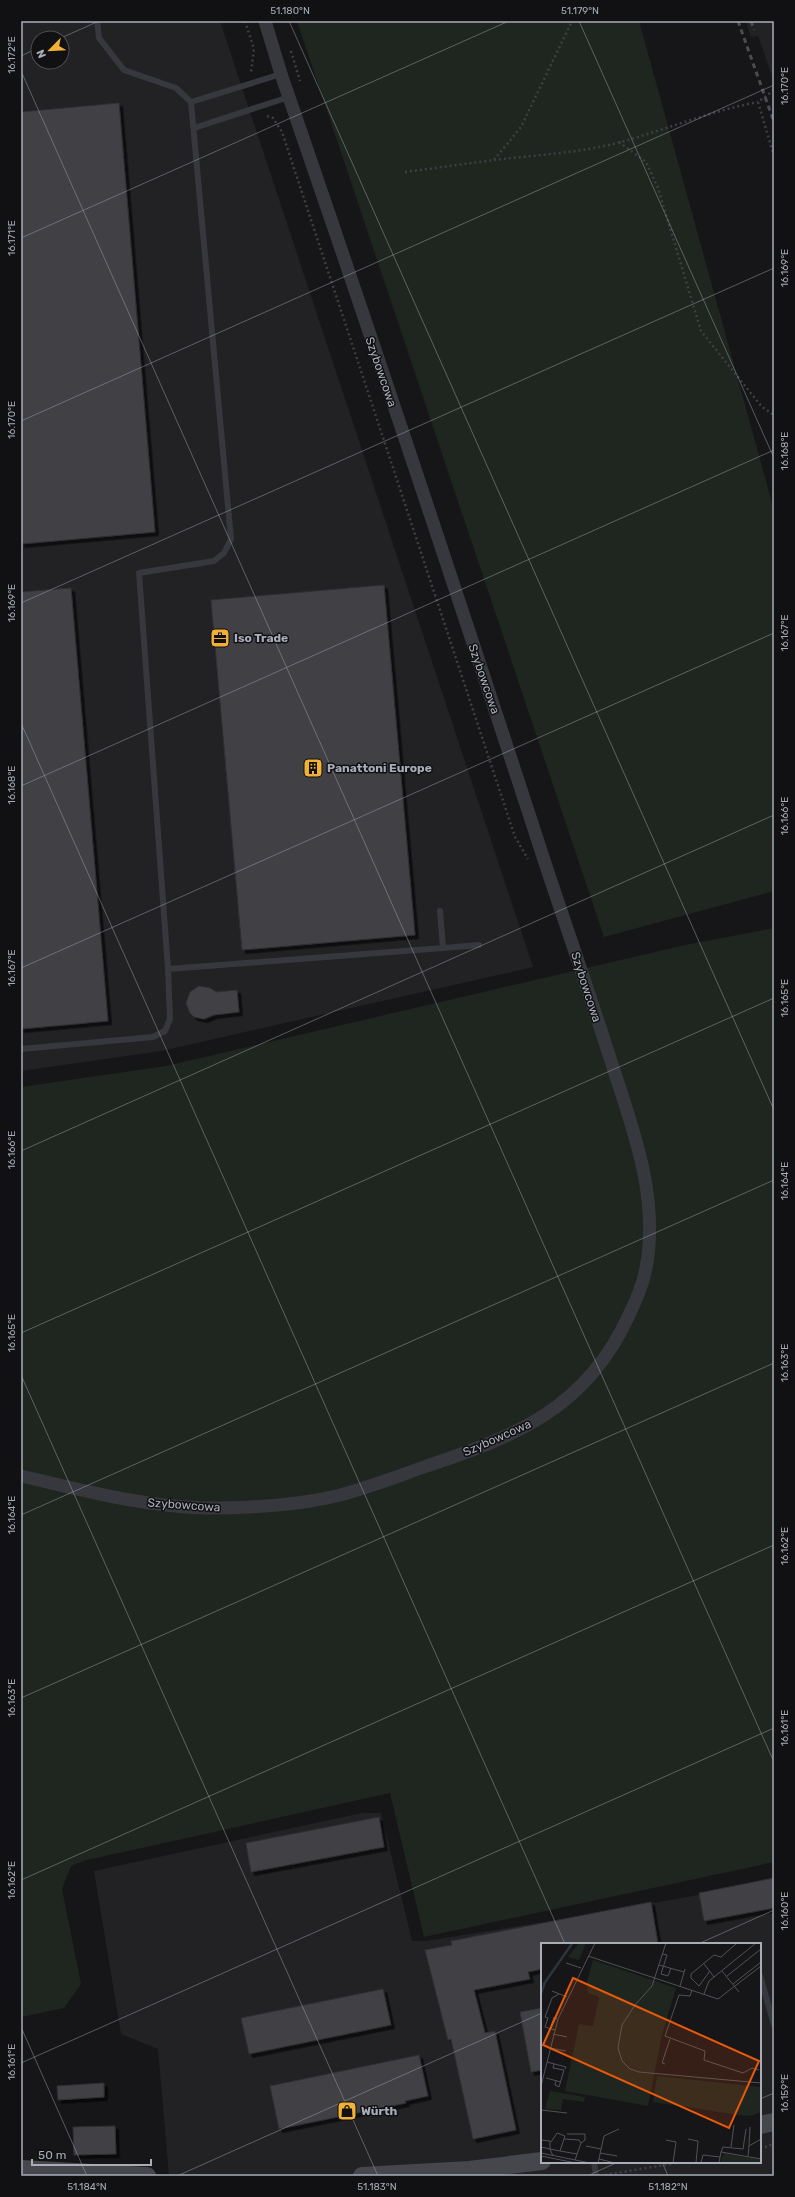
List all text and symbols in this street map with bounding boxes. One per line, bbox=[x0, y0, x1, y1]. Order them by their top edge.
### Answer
text: 51.180°N bbox=[270, 5, 310, 17]
text: 51.179°N bbox=[561, 5, 599, 17]
north arrow bbox=[30, 30, 70, 70]
text: 16.172°E bbox=[6, 36, 18, 74]
text: N bbox=[34, 48, 49, 60]
text: 16.170°E bbox=[779, 67, 791, 105]
text: 16.171°E bbox=[6, 220, 18, 256]
text: 16.169°E bbox=[779, 249, 791, 287]
street label: Szybowcowa bbox=[363, 335, 399, 409]
text: 16.170°E bbox=[6, 401, 18, 439]
text: 16.168°E bbox=[779, 432, 791, 470]
text: 16.169°E bbox=[6, 584, 18, 622]
text: 16.167°E bbox=[779, 614, 791, 652]
office icon: Iso Trade bbox=[209, 627, 231, 649]
place label: Iso Trade bbox=[234, 631, 288, 645]
street label: Szybowcowa bbox=[466, 642, 502, 716]
building icon: Panattoni Europe bbox=[302, 757, 324, 779]
place label: Panattoni Europe bbox=[327, 761, 432, 775]
text: 16.168°E bbox=[6, 766, 18, 804]
text: 16.166°E bbox=[779, 797, 791, 835]
text: 16.167°E bbox=[6, 949, 18, 987]
street label: Szybowcowa bbox=[568, 950, 604, 1024]
text: 16.165°E bbox=[779, 979, 791, 1017]
text: 16.166°E bbox=[6, 1131, 18, 1169]
text: 16.164°E bbox=[779, 1162, 791, 1200]
text: 16.165°E bbox=[6, 1314, 18, 1352]
text: 16.163°E bbox=[779, 1344, 791, 1382]
street label: Szybowcowa bbox=[461, 1417, 533, 1459]
street label: Szybowcowa bbox=[147, 1495, 221, 1515]
text: 16.164°E bbox=[6, 1496, 18, 1534]
text: 16.162°E bbox=[779, 1527, 791, 1565]
text: 16.163°E bbox=[6, 1679, 18, 1717]
text: 16.161°E bbox=[779, 1710, 791, 1746]
text: 16.162°E bbox=[6, 1861, 18, 1899]
text: 16.160°E bbox=[779, 1892, 791, 1930]
inset map bbox=[541, 1943, 761, 2163]
text: 16.161°E bbox=[6, 2044, 18, 2080]
text: 16.159°E bbox=[779, 2074, 791, 2112]
shop icon: Würth bbox=[336, 2100, 358, 2122]
place label: Würth bbox=[361, 2104, 398, 2118]
scale bar bbox=[32, 2141, 151, 2167]
text: 50 m bbox=[38, 2148, 66, 2162]
text: 51.184°N bbox=[67, 2181, 107, 2193]
text: 51.183°N bbox=[357, 2181, 397, 2193]
text: 51.182°N bbox=[648, 2181, 688, 2193]

